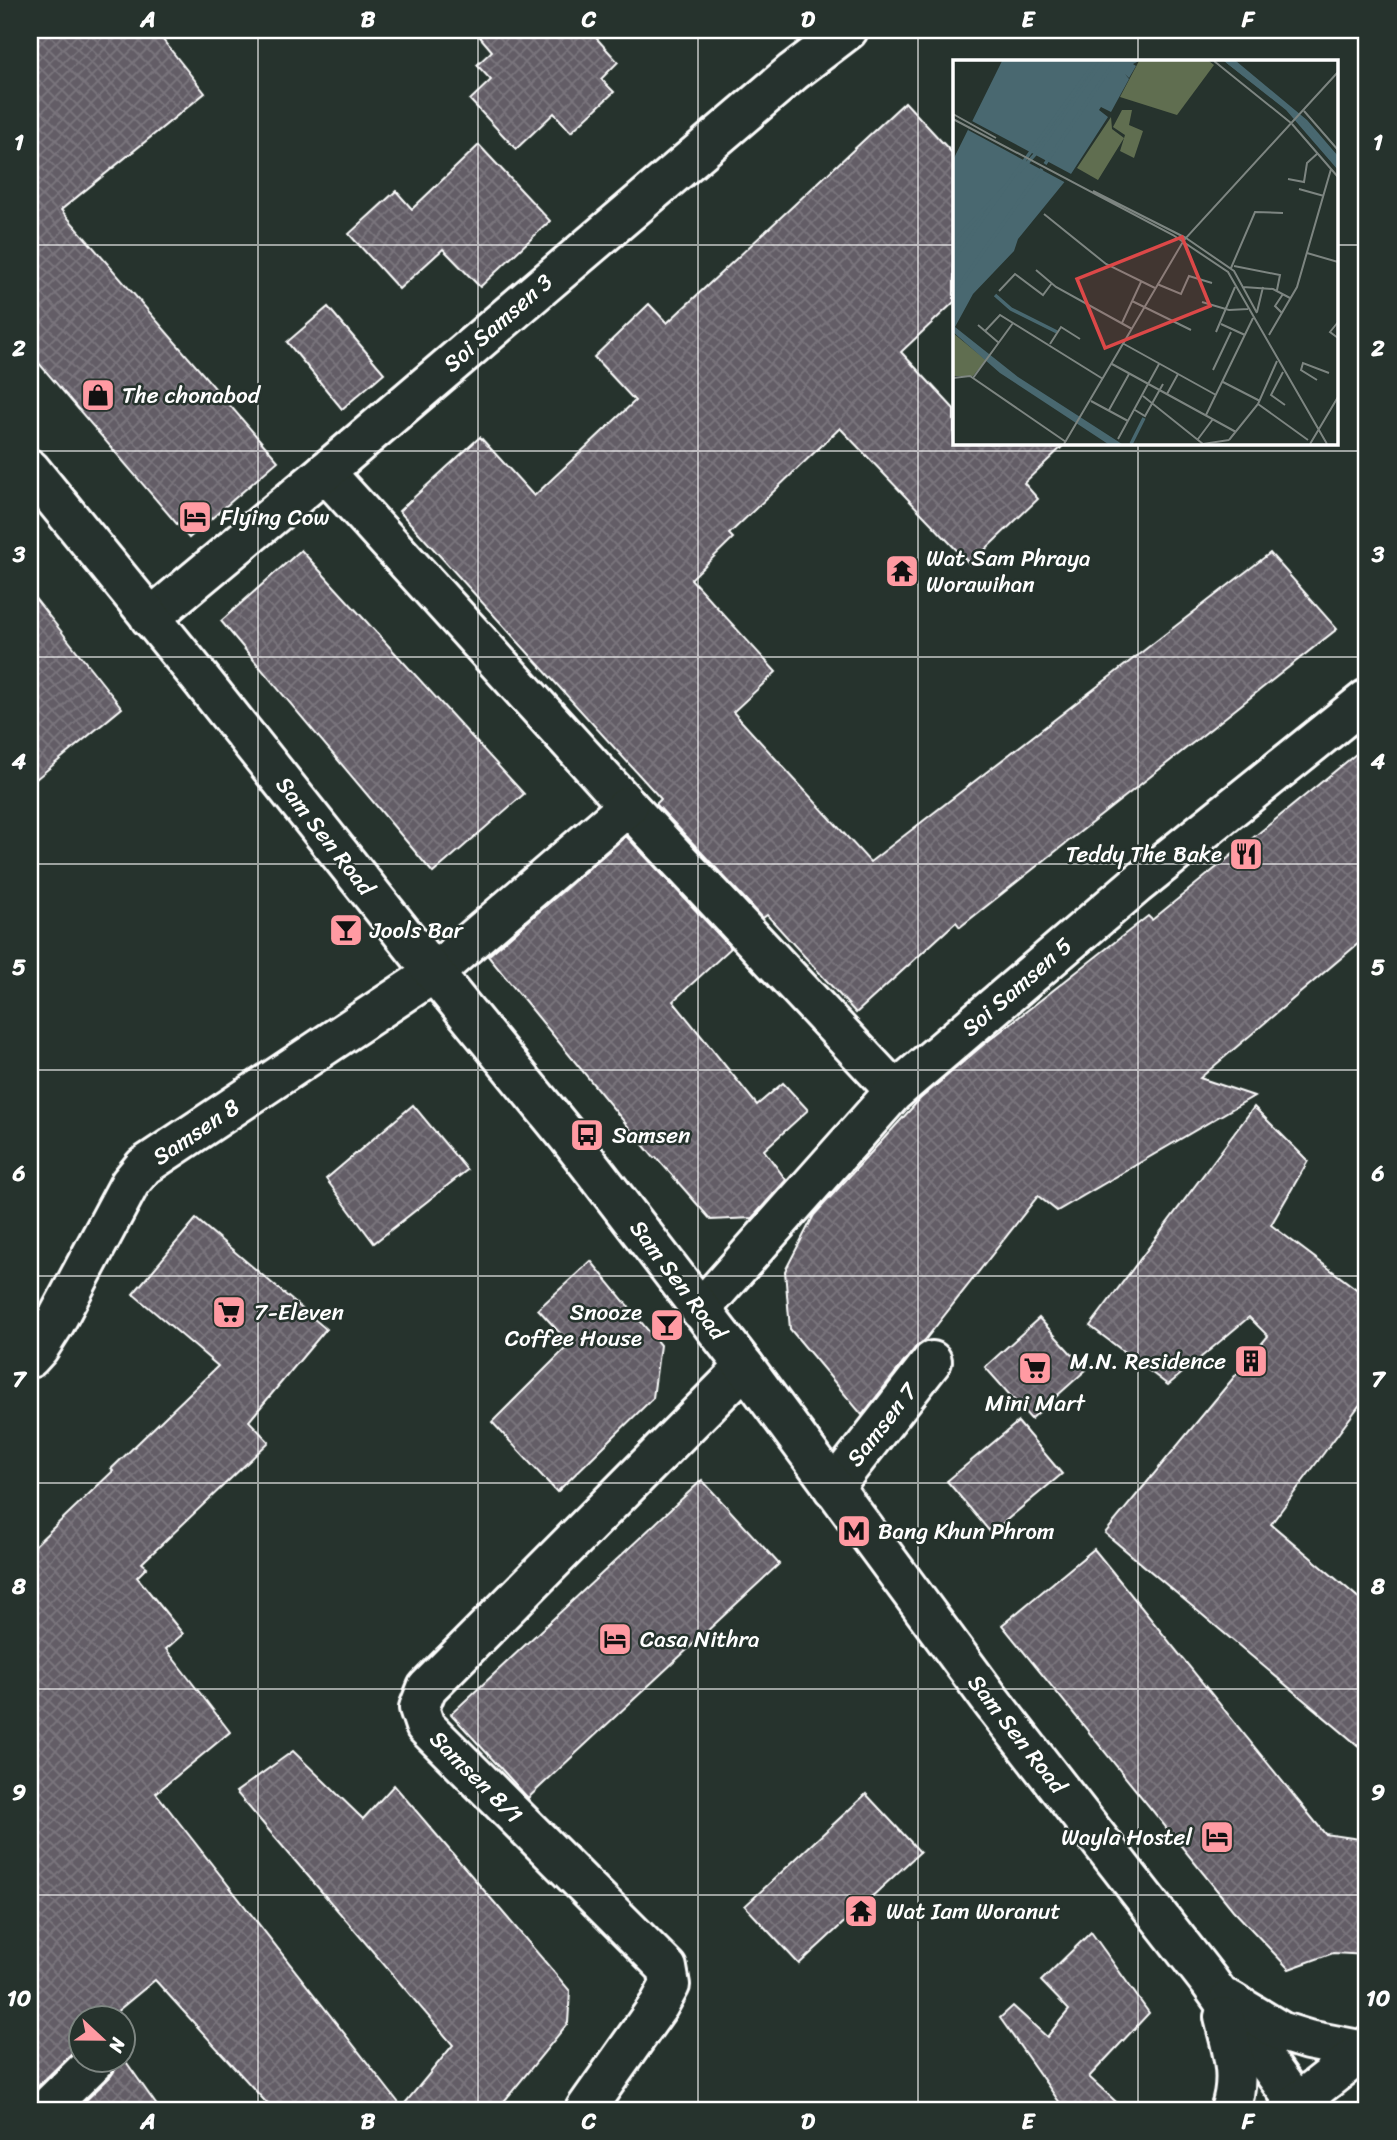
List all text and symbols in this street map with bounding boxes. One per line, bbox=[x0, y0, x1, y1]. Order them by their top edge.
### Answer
text: A bbox=[139, 0, 156, 40]
text: B bbox=[361, 0, 376, 40]
text: C bbox=[581, 0, 597, 40]
text: D bbox=[801, 0, 816, 40]
text: E bbox=[1022, 0, 1037, 40]
text: F bbox=[1241, 0, 1256, 40]
inset map bbox=[953, 60, 1338, 444]
text: 1 bbox=[14, 122, 24, 163]
text: 1 bbox=[1373, 122, 1383, 163]
street label: Soi Samsen 3 bbox=[433, 263, 563, 383]
text: 2 bbox=[11, 328, 26, 369]
text: 2 bbox=[1370, 328, 1385, 369]
place label: The chonabod bbox=[122, 375, 262, 416]
shop icon: The chonabod bbox=[79, 376, 117, 414]
place label: Flying Cow bbox=[220, 497, 329, 538]
hotel icon: Flying Cow bbox=[176, 498, 214, 536]
text: 3 bbox=[12, 534, 26, 575]
text: 3 bbox=[1371, 534, 1385, 575]
place label: Wat Sam Phraya Worawihan bbox=[926, 538, 1091, 605]
temple icon: Wat Sam Phraya Worawihan bbox=[883, 552, 921, 590]
text: 4 bbox=[11, 741, 27, 782]
text: 4 bbox=[1370, 741, 1386, 782]
street label: Sam Sen Road bbox=[265, 767, 386, 906]
place label: Teddy The Bake bbox=[1066, 834, 1222, 875]
restaurant icon: Teddy The Bake bbox=[1227, 835, 1265, 873]
place label: Jools Bar bbox=[369, 910, 465, 951]
bar icon: Jools Bar bbox=[327, 911, 365, 949]
street label: Soi Samsen 5 bbox=[952, 927, 1082, 1047]
text: 5 bbox=[12, 947, 26, 988]
text: 5 bbox=[1371, 947, 1385, 988]
street label: Samsen 8 bbox=[144, 1087, 248, 1177]
place label: Samsen bbox=[612, 1115, 691, 1156]
bus stop icon: Samsen bbox=[568, 1116, 606, 1154]
text: 6 bbox=[11, 1153, 26, 1194]
text: 6 bbox=[1370, 1153, 1385, 1194]
street label: Sam Sen Road bbox=[619, 1211, 739, 1351]
place label: 7-Eleven bbox=[254, 1292, 344, 1333]
place label: Snooze Coffee House bbox=[505, 1292, 642, 1359]
supermarket icon: 7-Eleven bbox=[210, 1293, 248, 1331]
bar icon: Snooze Coffee House bbox=[648, 1306, 686, 1344]
place label: M.N. Residence bbox=[1070, 1341, 1226, 1382]
building icon: M.N. Residence bbox=[1232, 1342, 1270, 1380]
supermarket icon: Mini Mart bbox=[1016, 1349, 1054, 1387]
text: 7 bbox=[12, 1359, 27, 1400]
text: 7 bbox=[1371, 1359, 1386, 1400]
street label: Samsen 7 bbox=[836, 1372, 929, 1476]
place label: Mini Mart bbox=[985, 1383, 1087, 1424]
place label: Bang Khun Phrom bbox=[878, 1511, 1055, 1552]
metro station icon: Bang Khun Phrom bbox=[835, 1512, 873, 1550]
text: 8 bbox=[11, 1566, 26, 1607]
text: 8 bbox=[1370, 1566, 1385, 1607]
place label: Casa Nithra bbox=[640, 1619, 760, 1660]
hotel icon: Casa Nithra bbox=[596, 1620, 634, 1658]
street label: Sam Sen Road bbox=[957, 1665, 1078, 1804]
street label: Samsen 8/1 bbox=[419, 1720, 533, 1834]
text: 9 bbox=[12, 1772, 26, 1813]
text: 9 bbox=[1371, 1772, 1385, 1813]
place label: Wayla Hostel bbox=[1061, 1817, 1192, 1858]
hotel icon: Wayla Hostel bbox=[1198, 1818, 1236, 1856]
place label: Wat Iam Woranut bbox=[886, 1891, 1060, 1932]
temple icon: Wat Iam Woranut bbox=[842, 1892, 880, 1930]
text: 10 bbox=[7, 1978, 32, 2019]
text: 10 bbox=[1366, 1978, 1391, 2019]
north arrow bbox=[66, 2004, 136, 2074]
text: N bbox=[99, 2032, 135, 2058]
text: A bbox=[139, 2101, 156, 2140]
text: B bbox=[361, 2101, 376, 2140]
text: C bbox=[581, 2101, 597, 2140]
text: D bbox=[801, 2101, 816, 2140]
text: E bbox=[1022, 2101, 1037, 2140]
text: F bbox=[1241, 2101, 1256, 2140]

